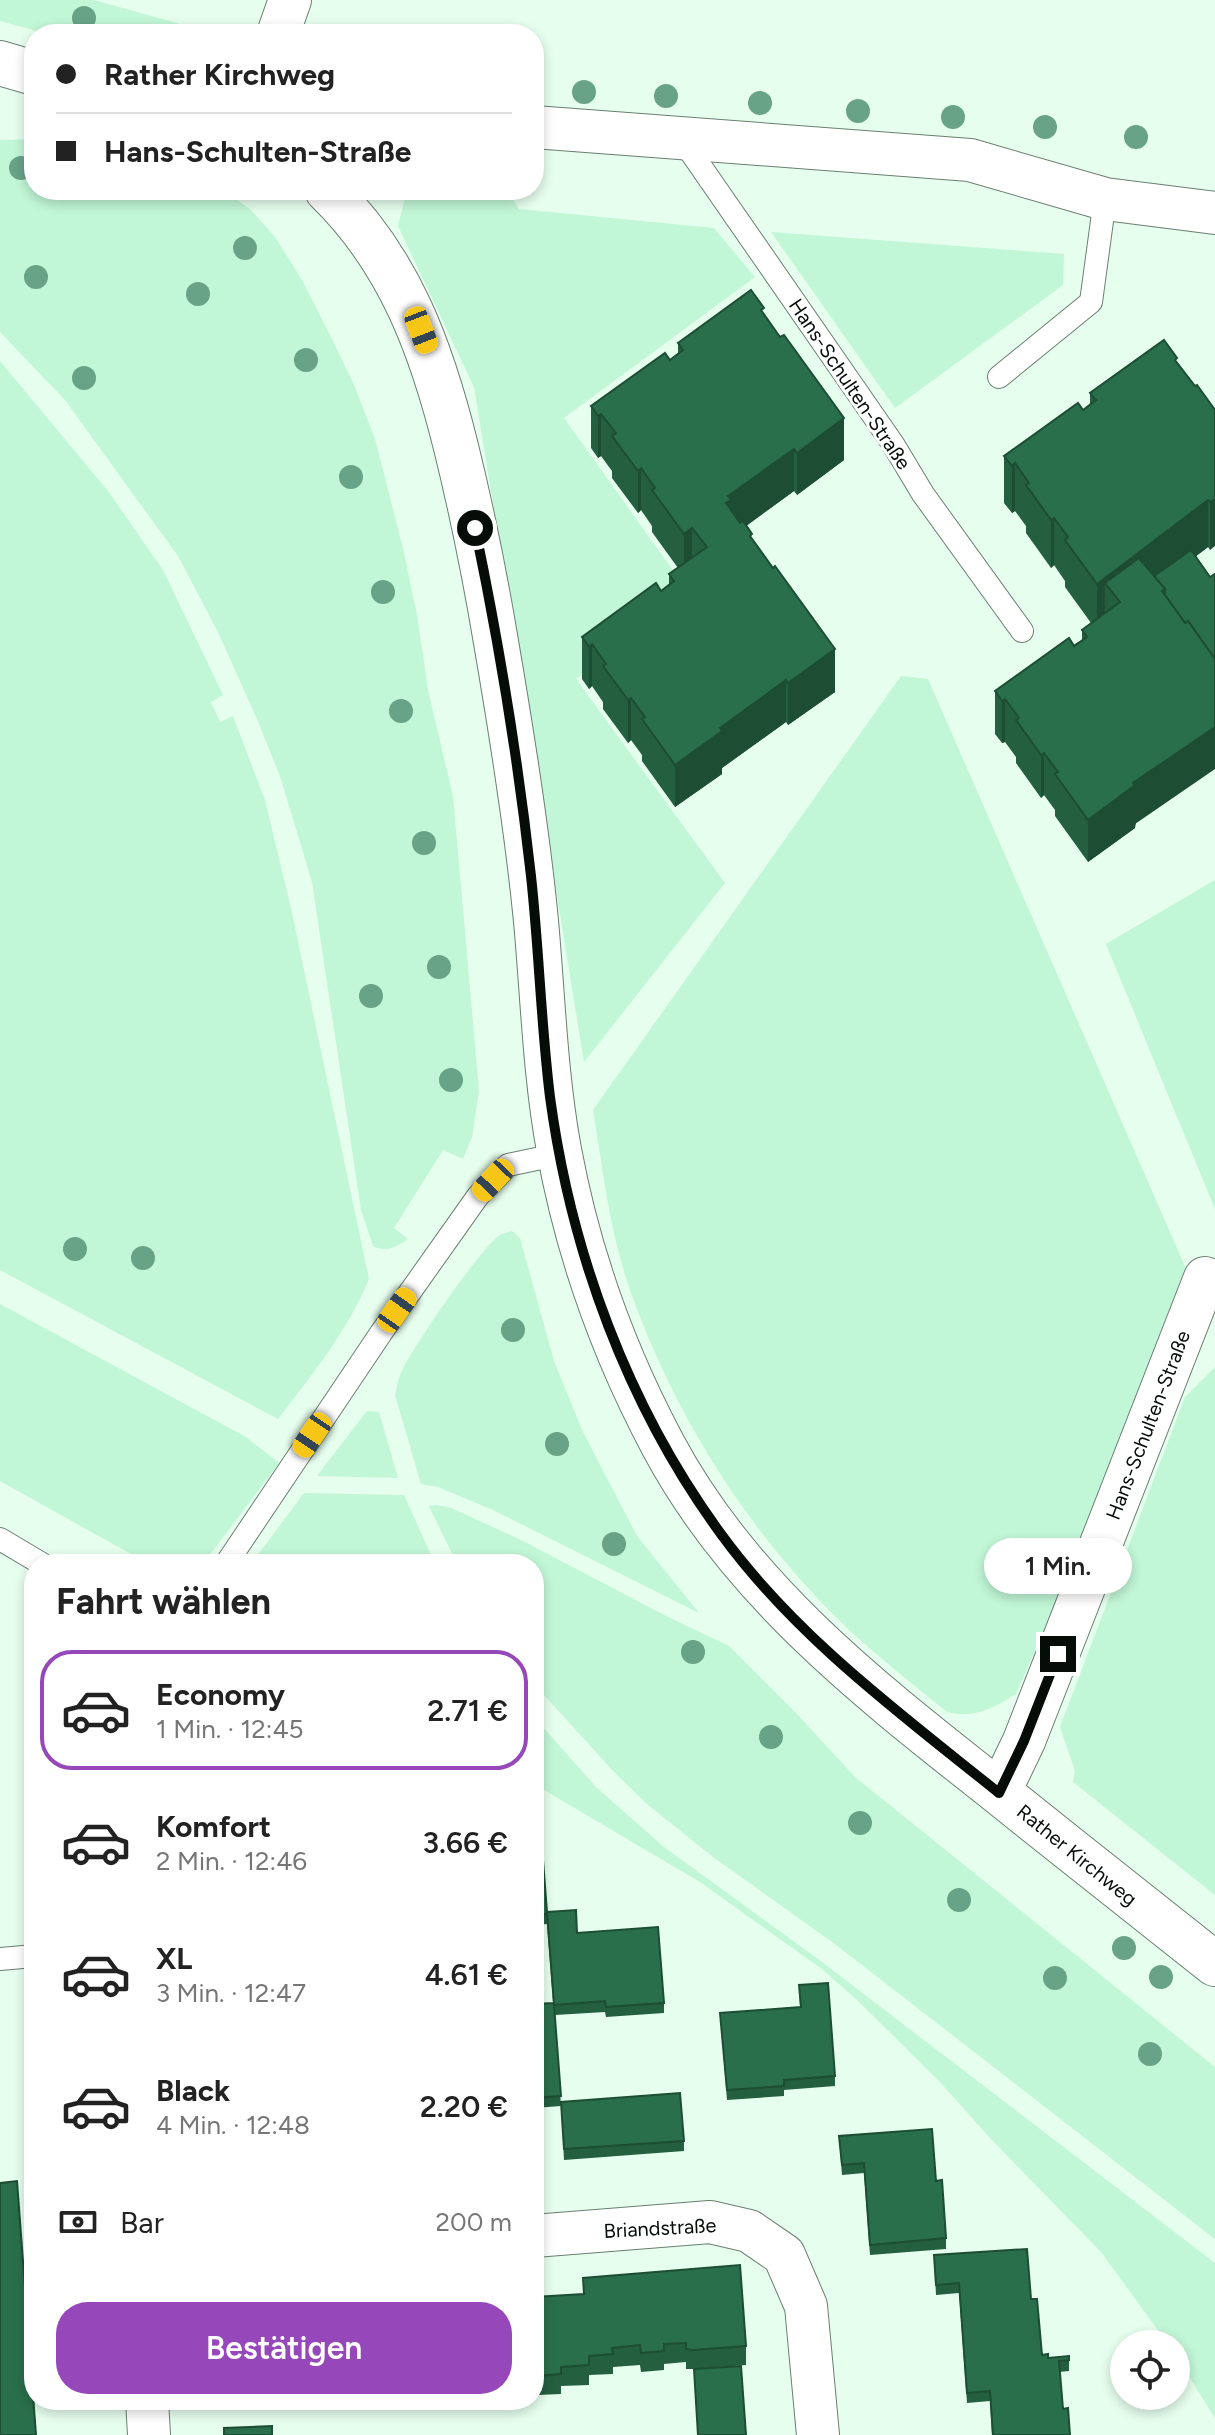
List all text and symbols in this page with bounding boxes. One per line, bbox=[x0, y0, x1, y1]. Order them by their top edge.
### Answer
text: Rather Kirchweg bbox=[104, 56, 335, 93]
text: Hans-Schulten-Straße bbox=[104, 133, 411, 170]
street label: Hans-Schulten-Straße bbox=[784, 294, 916, 474]
car bbox=[401, 303, 441, 357]
route start bbox=[457, 510, 493, 546]
car bbox=[468, 1154, 518, 1206]
car bbox=[373, 1283, 421, 1337]
street label: Hans-Schulten-Straße bbox=[1101, 1327, 1195, 1523]
car bbox=[289, 1408, 335, 1462]
callout: 1 Min. bbox=[984, 1538, 1132, 1594]
text: 1 Min. bbox=[1025, 1550, 1091, 1582]
text: Fahrt wählen bbox=[56, 1580, 271, 1623]
route end bbox=[1040, 1636, 1076, 1672]
icon: car bbox=[60, 1674, 132, 1746]
text: Economy bbox=[156, 1676, 285, 1713]
text: 2.71 € bbox=[427, 1692, 508, 1729]
text: 1 Min. · 12:45 bbox=[156, 1713, 304, 1745]
street label: Rather Kirchweg bbox=[1012, 1799, 1142, 1911]
icon: car bbox=[60, 1806, 132, 1878]
text: Komfort bbox=[156, 1808, 271, 1845]
text: 3.66 € bbox=[422, 1824, 508, 1861]
text: 2 Min. · 12:46 bbox=[156, 1845, 307, 1877]
icon: car bbox=[60, 1938, 132, 2010]
text: XL bbox=[156, 1940, 192, 1977]
text: 4.61 € bbox=[425, 1956, 508, 1993]
text: 3 Min. · 12:47 bbox=[156, 1977, 306, 2009]
icon: car bbox=[60, 2070, 132, 2142]
text: Black bbox=[156, 2072, 230, 2109]
text: 2.20 € bbox=[420, 2088, 508, 2125]
text: 4 Min. · 12:48 bbox=[156, 2109, 310, 2141]
icon: cash bbox=[56, 2200, 100, 2244]
text: Bar bbox=[120, 2204, 164, 2241]
text: 200 m bbox=[436, 2206, 512, 2238]
street label: Briandstraße bbox=[603, 2213, 717, 2243]
button: Bestätigen bbox=[56, 2302, 512, 2394]
map controls bbox=[1110, 2330, 1190, 2410]
button: locate bbox=[1110, 2330, 1190, 2410]

